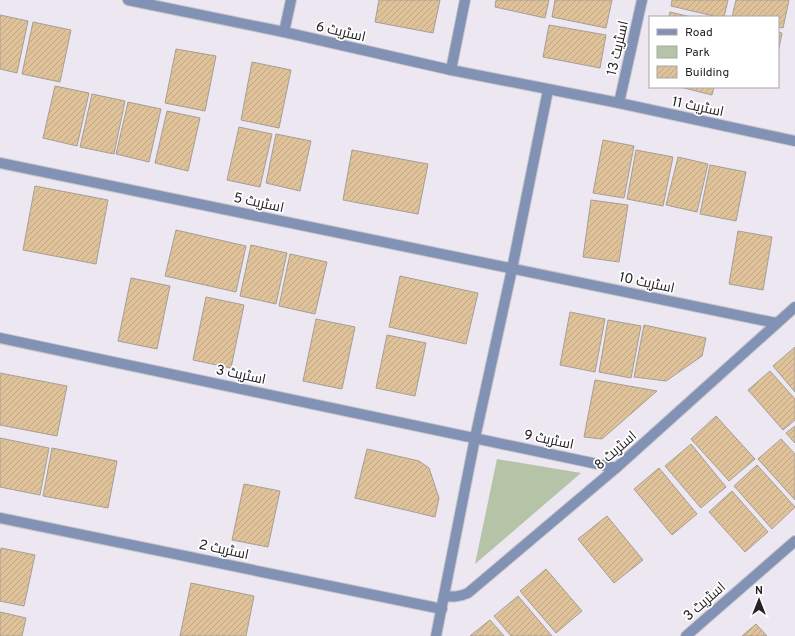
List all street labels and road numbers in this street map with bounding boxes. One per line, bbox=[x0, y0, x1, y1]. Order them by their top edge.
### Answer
street label: اسٹریٹ 6 bbox=[314, 18, 367, 46]
street label: اسٹریٹ 13 bbox=[604, 19, 633, 77]
street label: اسٹریٹ 11 bbox=[670, 94, 725, 121]
street label: اسٹریٹ 5 bbox=[232, 190, 285, 217]
street label: اسٹریٹ 10 bbox=[617, 269, 676, 298]
street label: اسٹریٹ 3 bbox=[214, 362, 267, 389]
street label: اسٹریٹ 9 bbox=[522, 427, 575, 454]
street label: اسٹریٹ 8 bbox=[591, 428, 641, 474]
street label: اسٹریٹ 2 bbox=[197, 537, 250, 564]
street label: اسٹریٹ 3 bbox=[680, 579, 730, 625]

